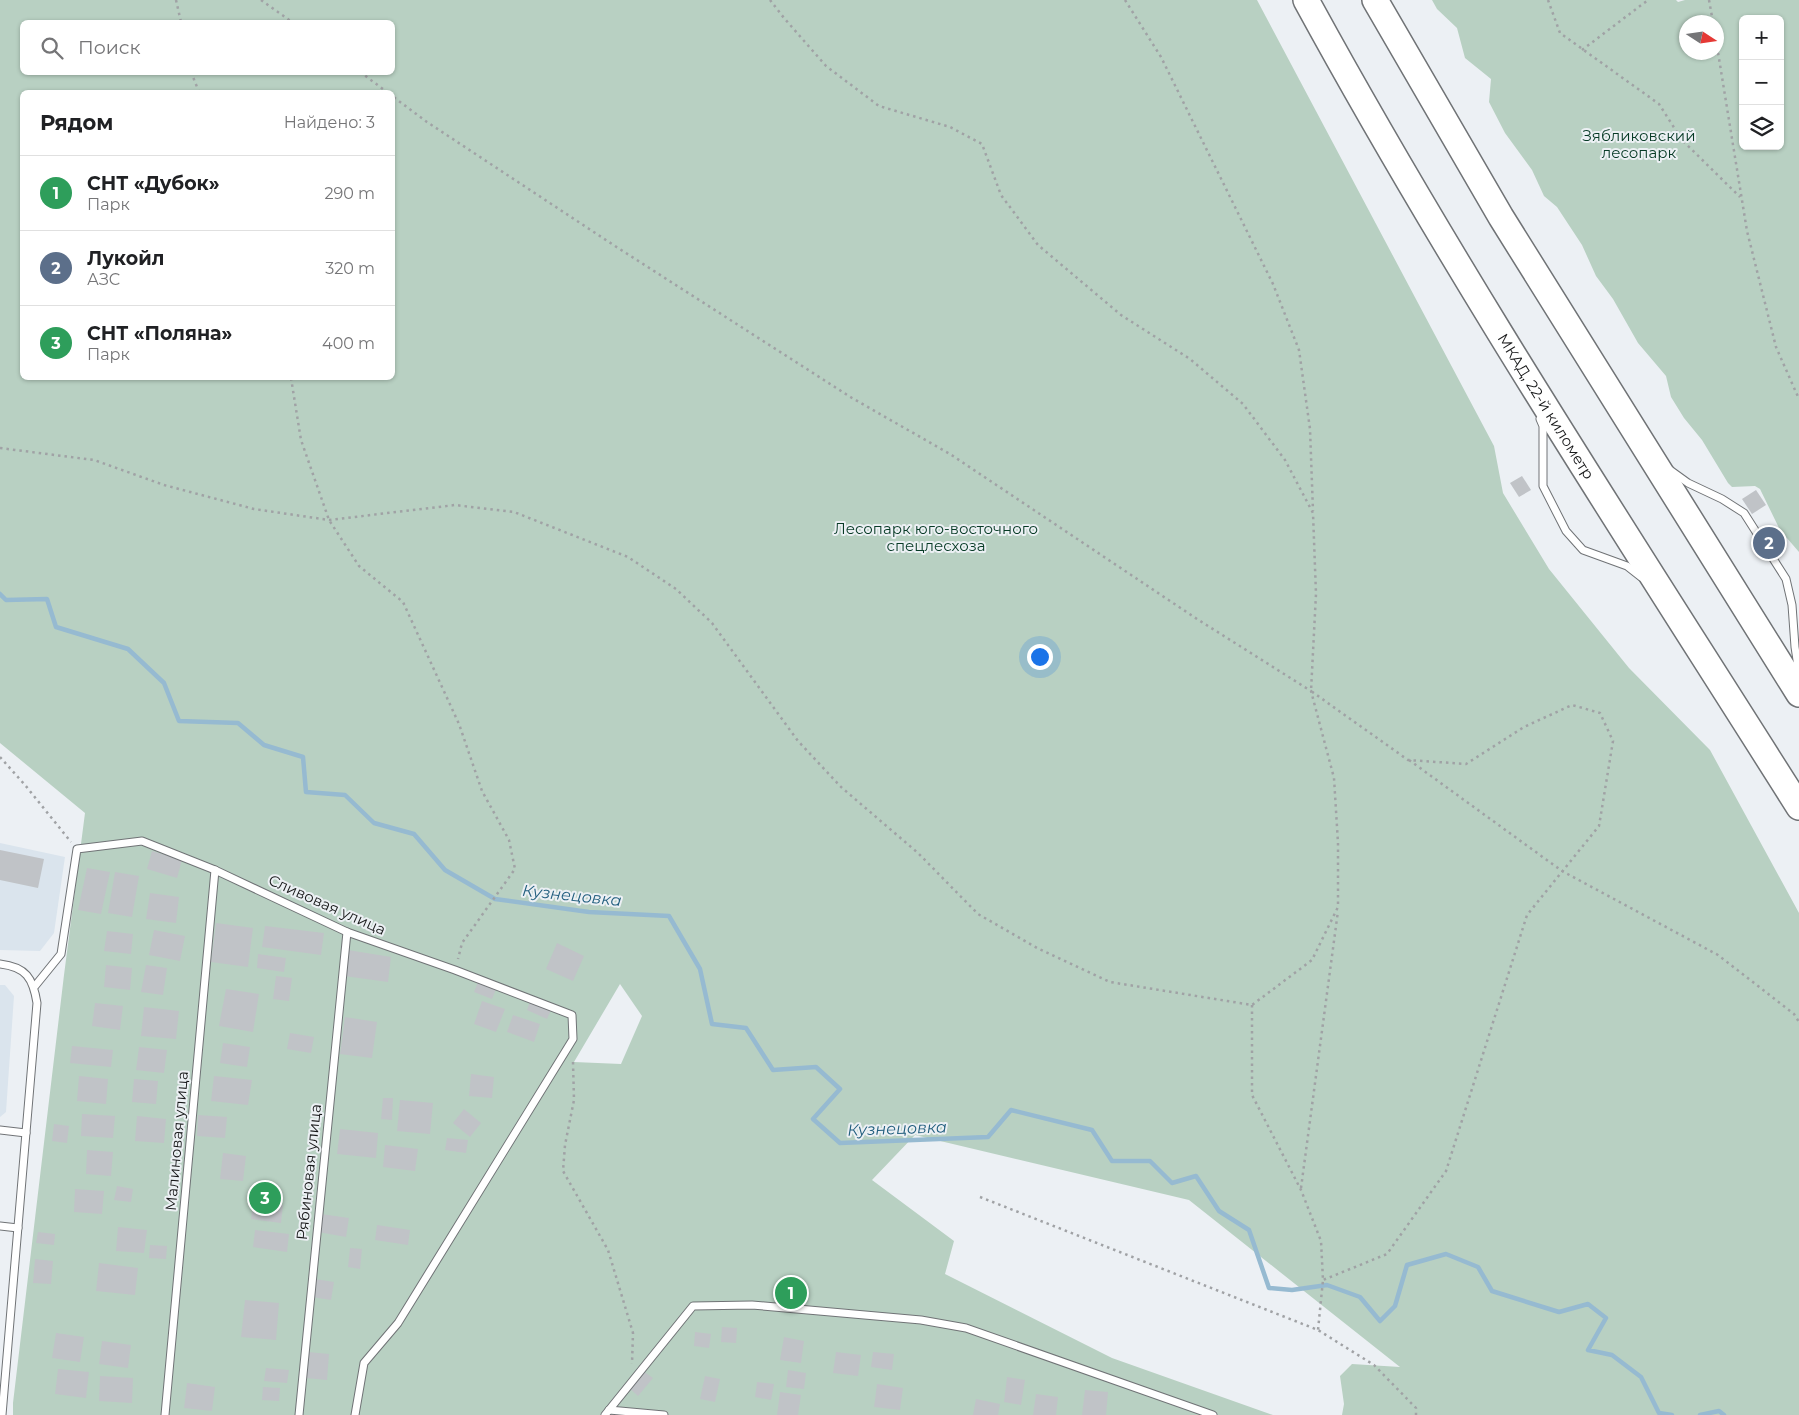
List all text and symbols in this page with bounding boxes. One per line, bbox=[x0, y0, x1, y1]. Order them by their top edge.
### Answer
north arrow bbox=[1679, 15, 1724, 60]
map controls bbox=[1739, 15, 1784, 150]
button: + bbox=[1739, 15, 1784, 60]
search box bbox=[20, 20, 395, 75]
icon: search bbox=[38, 34, 66, 62]
text: Поиск bbox=[78, 36, 141, 59]
button: − bbox=[1739, 60, 1784, 105]
button: layers bbox=[1739, 105, 1784, 150]
text: Рядом bbox=[40, 110, 113, 135]
text: Найдено: 3 bbox=[284, 113, 375, 132]
park label: Зябликовский лесопарк bbox=[1583, 126, 1695, 162]
text: СНТ «Дубок» bbox=[87, 172, 220, 195]
text: 1 bbox=[53, 184, 59, 203]
text: 290 m bbox=[324, 184, 375, 203]
text: Парк bbox=[87, 195, 130, 214]
text: Лукойл bbox=[87, 247, 164, 270]
text: 2 bbox=[51, 259, 61, 278]
text: 320 m bbox=[325, 259, 375, 278]
text: АЗС bbox=[87, 270, 120, 289]
text: СНТ «Поляна» bbox=[87, 322, 232, 345]
street label: МКАД, 22-й километр bbox=[1494, 330, 1599, 483]
text: 3 bbox=[51, 334, 61, 353]
text: 400 m bbox=[322, 334, 375, 353]
text: Парк bbox=[87, 345, 130, 364]
park label: Лесопарк юго-восточного спецлесхоза bbox=[834, 519, 1038, 555]
pin: 2 bbox=[1753, 524, 1785, 562]
your location bbox=[1027, 644, 1053, 670]
street label: Сливовая улица bbox=[266, 870, 389, 939]
water label: Кузнецовка bbox=[521, 881, 623, 910]
street label: Малиновая улица bbox=[161, 1070, 192, 1212]
street label: Рябиновая улица bbox=[292, 1103, 325, 1241]
water label: Кузнецовка bbox=[847, 1117, 947, 1140]
pin: 3 bbox=[249, 1179, 281, 1217]
pin: 1 bbox=[775, 1274, 807, 1312]

